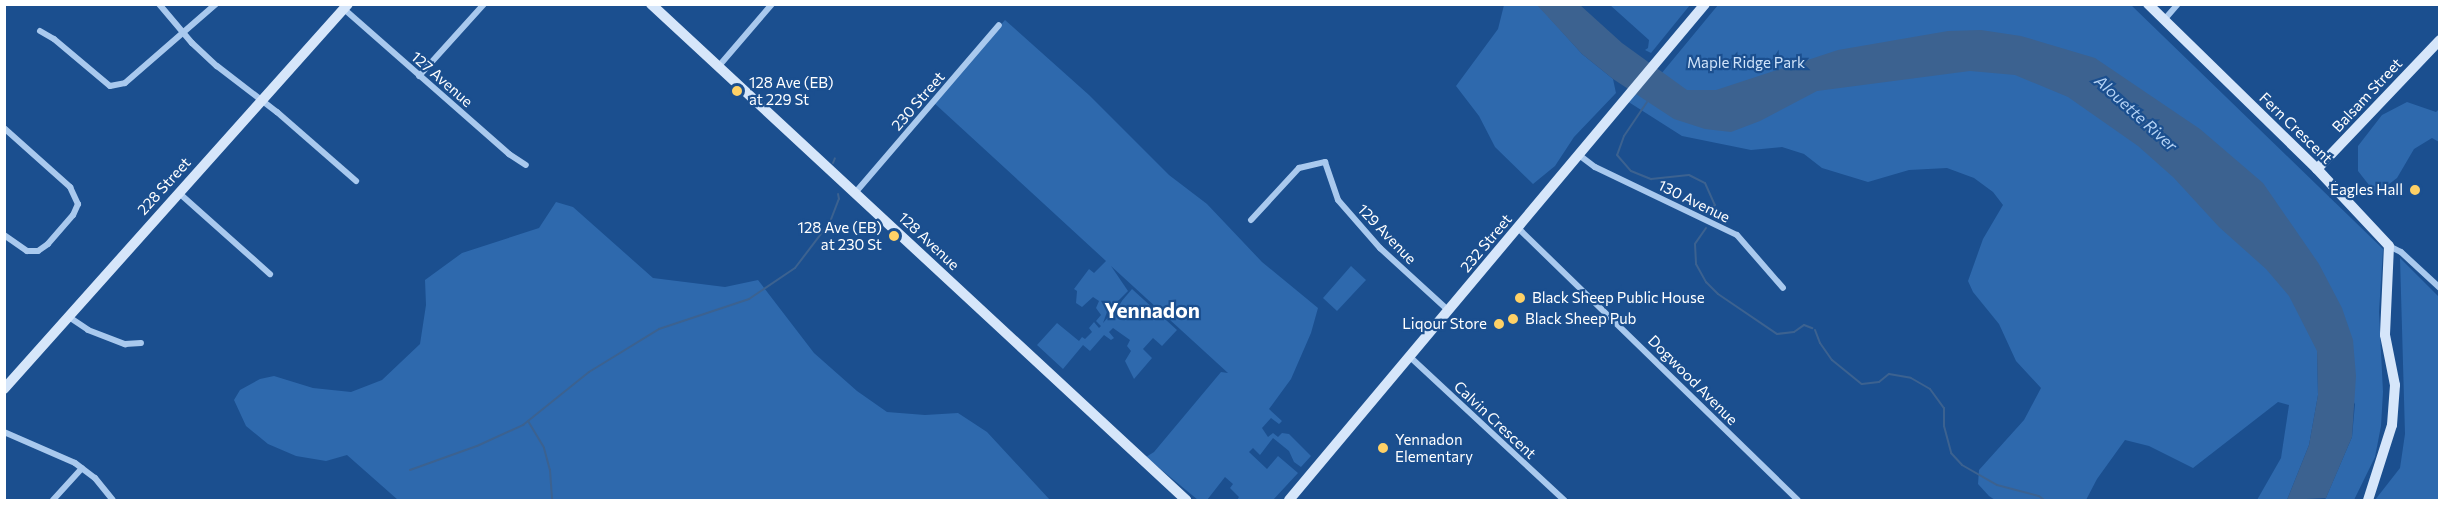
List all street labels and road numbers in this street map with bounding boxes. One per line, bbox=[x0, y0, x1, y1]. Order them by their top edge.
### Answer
street label: 127 Avenue bbox=[408, 47, 476, 111]
street label: Balsam Street bbox=[2328, 54, 2406, 136]
street label: 230 Street bbox=[888, 68, 948, 134]
street label: Fern Crescent bbox=[2256, 89, 2336, 167]
street label: 228 Street bbox=[134, 154, 194, 218]
street label: 130 Avenue bbox=[1655, 176, 1733, 226]
street label: 129 Avenue bbox=[1354, 200, 1420, 268]
street label: 128 Avenue bbox=[895, 208, 963, 274]
street label: 232 Street bbox=[1456, 210, 1516, 276]
street label: Dogwood Avenue bbox=[1644, 331, 1742, 429]
street label: Calvin Crescent bbox=[1450, 377, 1540, 463]

